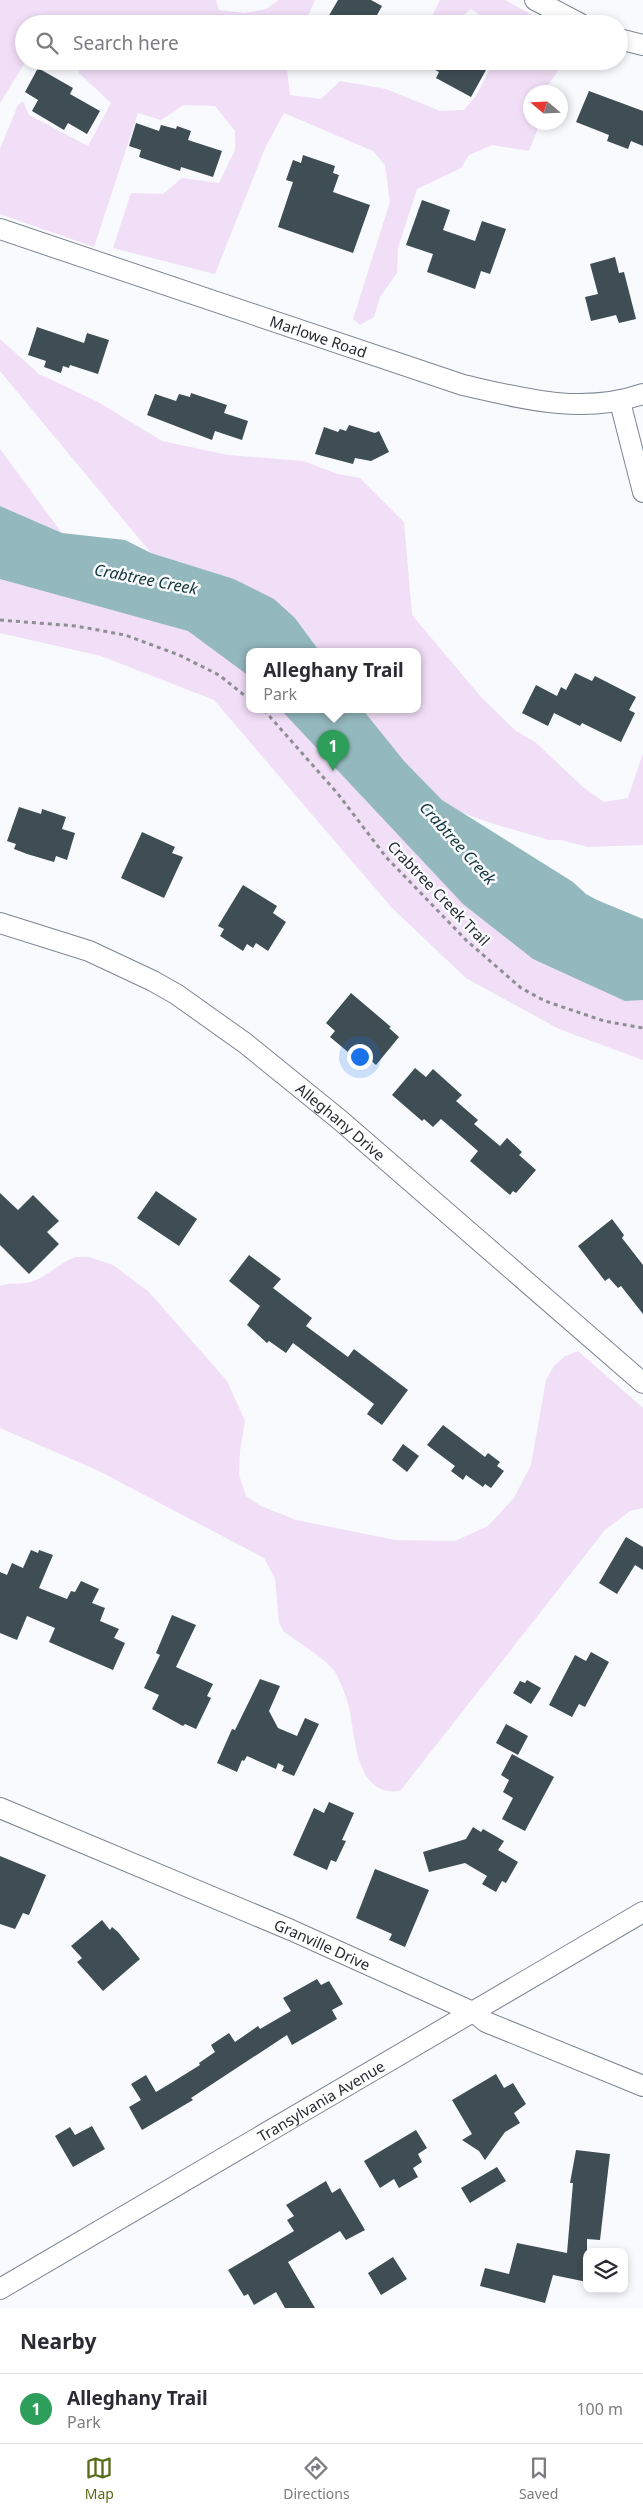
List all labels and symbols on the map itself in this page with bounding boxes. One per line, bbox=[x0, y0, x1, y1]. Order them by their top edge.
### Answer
north arrow bbox=[523, 85, 568, 130]
street label: Marlowe Road bbox=[267, 311, 370, 362]
water label: Crabtree Creek bbox=[93, 558, 201, 600]
pin: 1 bbox=[317, 730, 349, 771]
water label: Crabtree Creek bbox=[415, 797, 502, 890]
street label: Crabtree Creek Trail bbox=[384, 836, 494, 950]
your location bbox=[347, 1044, 373, 1070]
street label: Alleghany Drive bbox=[292, 1078, 390, 1165]
street label: Granville Drive bbox=[271, 1914, 374, 1975]
street label: Transylvania Avenue bbox=[254, 2056, 388, 2146]

